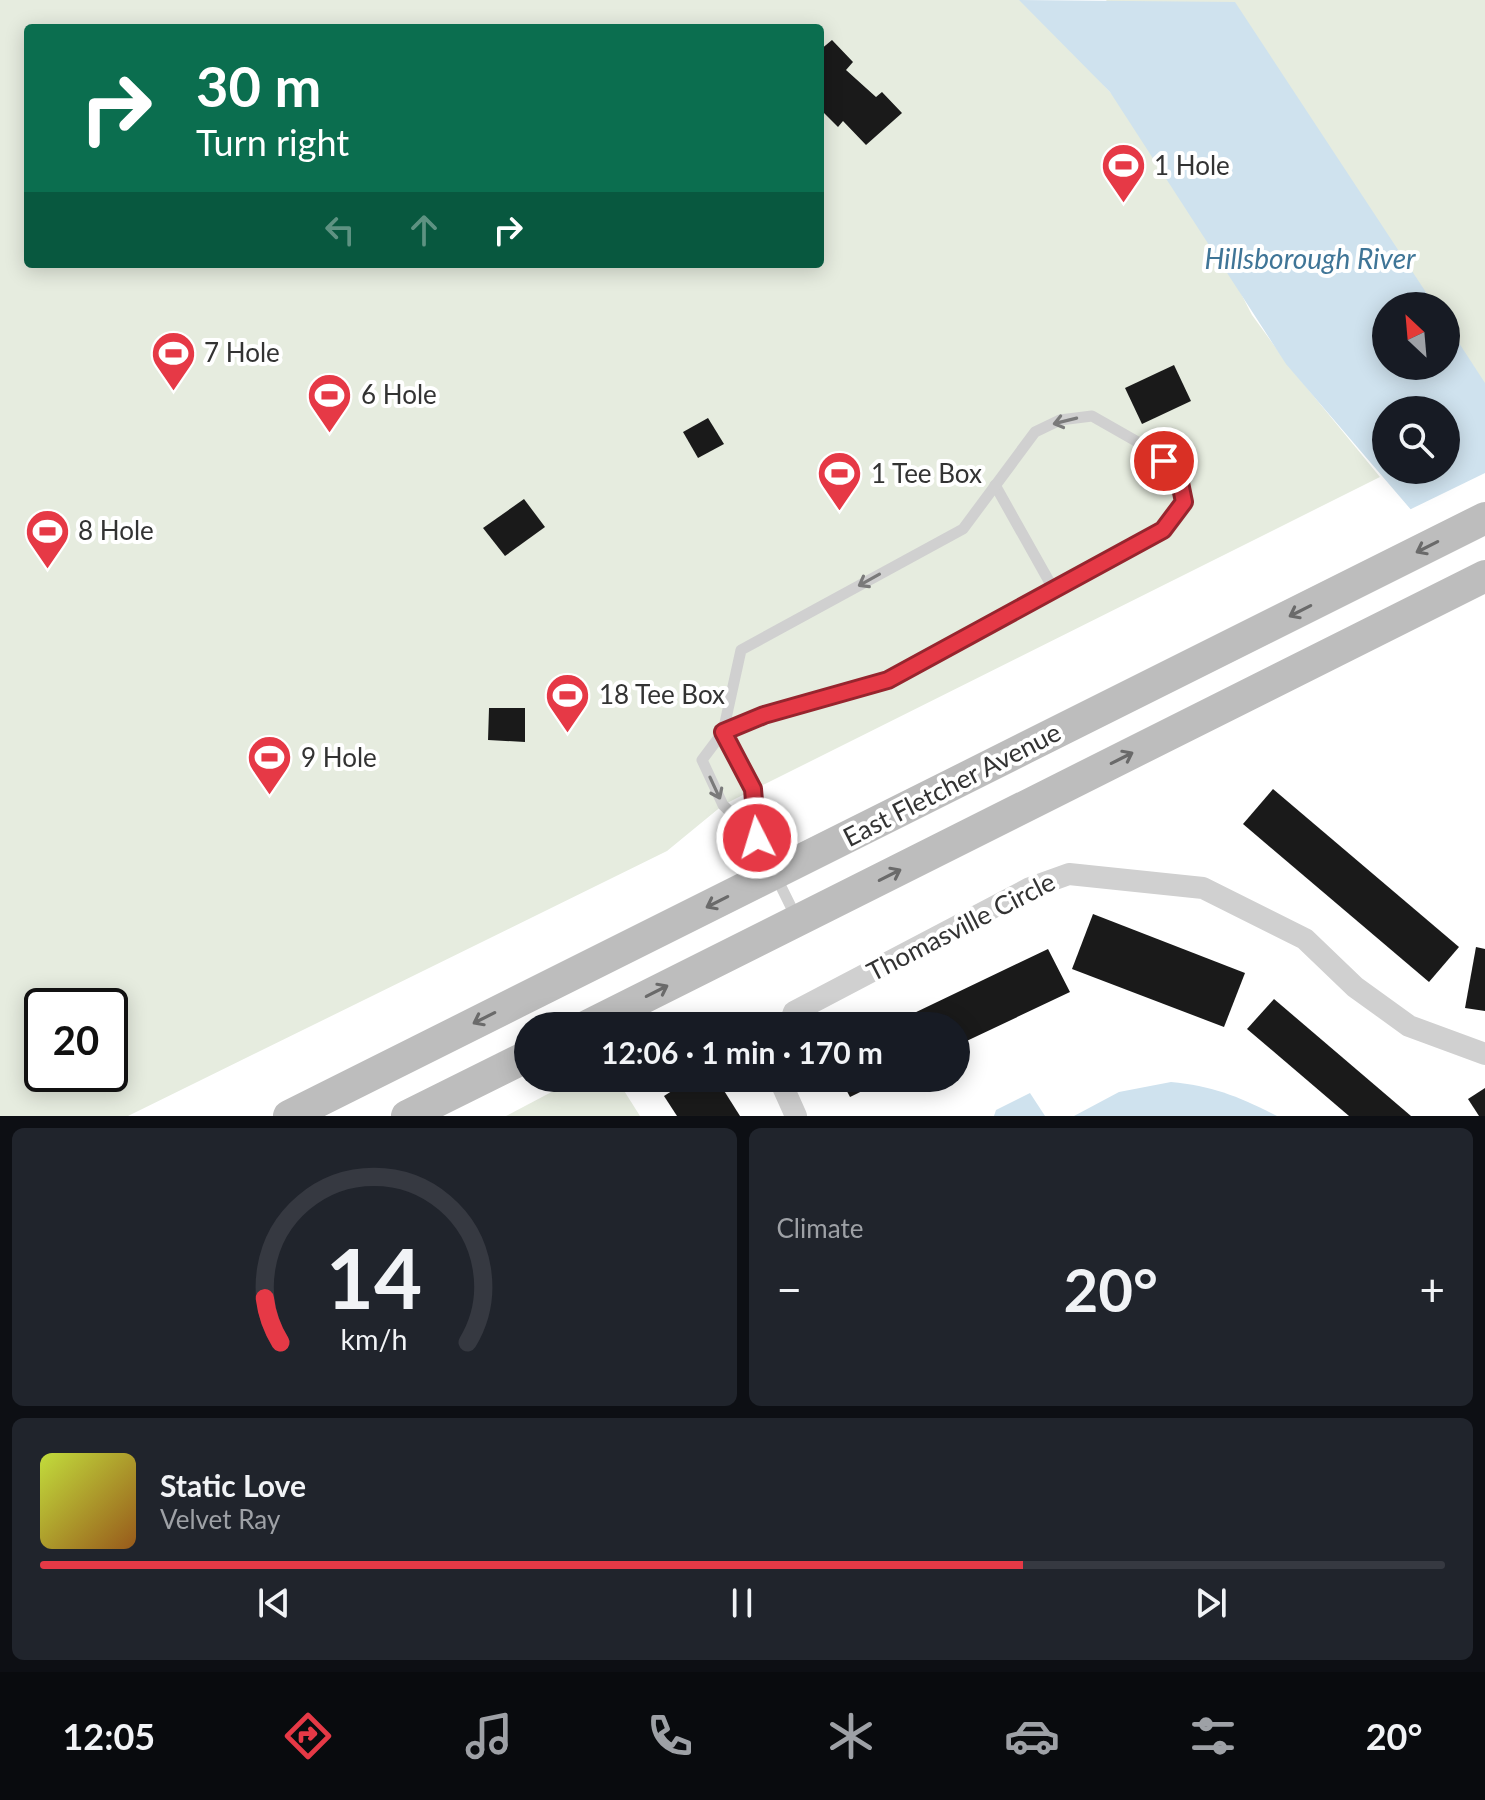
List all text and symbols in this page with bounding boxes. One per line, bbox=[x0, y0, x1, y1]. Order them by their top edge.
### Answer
text: 30 m bbox=[196, 52, 321, 119]
icon: right bbox=[64, 56, 168, 160]
text: Turn right bbox=[196, 120, 349, 164]
sports icon: 1 Hole bbox=[1099, 142, 1147, 205]
place label: 1 Hole bbox=[1154, 149, 1230, 181]
icon: left bbox=[318, 208, 362, 252]
icon: ahead bbox=[402, 208, 446, 252]
icon: right bbox=[486, 208, 530, 252]
water label: Hillsborough River bbox=[1204, 241, 1416, 275]
north arrow bbox=[1372, 292, 1460, 380]
map controls bbox=[1372, 292, 1460, 484]
sports icon: 7 Hole bbox=[149, 329, 197, 392]
place label: 7 Hole bbox=[204, 336, 280, 368]
sports icon: 6 Hole bbox=[306, 371, 354, 434]
place label: 6 Hole bbox=[361, 378, 437, 410]
button: search bbox=[1372, 396, 1460, 484]
one-way arrow bbox=[1052, 414, 1078, 429]
pin bbox=[1130, 427, 1198, 495]
icon: arrive bbox=[1142, 439, 1186, 483]
sports icon: 1 Tee Box bbox=[816, 450, 864, 513]
place label: 1 Tee Box bbox=[871, 457, 982, 489]
sports icon: 8 Hole bbox=[23, 507, 71, 570]
place label: 8 Hole bbox=[78, 514, 154, 546]
one-way arrow bbox=[1416, 540, 1440, 555]
one-way arrow bbox=[858, 572, 881, 588]
one-way arrow bbox=[1289, 604, 1312, 619]
sports icon: 18 Tee Box bbox=[544, 671, 592, 734]
place label: 18 Tee Box bbox=[599, 678, 725, 710]
street label: East Fletcher Avenue bbox=[837, 715, 1066, 853]
sports icon: 9 Hole bbox=[246, 734, 294, 797]
place label: 9 Hole bbox=[301, 741, 377, 773]
one-way arrow bbox=[1109, 749, 1133, 765]
one-way arrow bbox=[709, 776, 724, 800]
position arrow bbox=[715, 796, 799, 880]
street label: Thomasville Circle bbox=[861, 865, 1060, 987]
one-way arrow bbox=[877, 866, 901, 882]
one-way arrow bbox=[705, 895, 729, 910]
one-way arrow bbox=[645, 983, 669, 998]
speed limit sign: 20 bbox=[24, 988, 128, 1092]
one-way arrow bbox=[473, 1011, 497, 1027]
text: 12:06 · 1 min · 170 m bbox=[601, 1034, 883, 1070]
text: Climate bbox=[777, 1212, 863, 1244]
text: 14 bbox=[326, 1227, 423, 1327]
text: 20° bbox=[1063, 1253, 1158, 1325]
text: − bbox=[777, 1263, 802, 1315]
text: + bbox=[1419, 1263, 1445, 1315]
text: km/h bbox=[341, 1322, 408, 1356]
text: Static Love bbox=[160, 1467, 306, 1503]
text: Velvet Ray bbox=[160, 1503, 280, 1535]
icon: previous bbox=[252, 1581, 296, 1625]
icon: pause bbox=[720, 1581, 764, 1625]
icon: next bbox=[1189, 1581, 1233, 1625]
icon: directions bbox=[280, 1708, 336, 1764]
icon: music bbox=[461, 1708, 517, 1764]
icon: phone bbox=[642, 1708, 698, 1764]
icon: climate bbox=[823, 1708, 879, 1764]
icon: car bbox=[1004, 1708, 1060, 1764]
icon: filters bbox=[1185, 1708, 1241, 1764]
text: 12:05 bbox=[62, 1714, 155, 1758]
text: 20° bbox=[1366, 1714, 1422, 1758]

